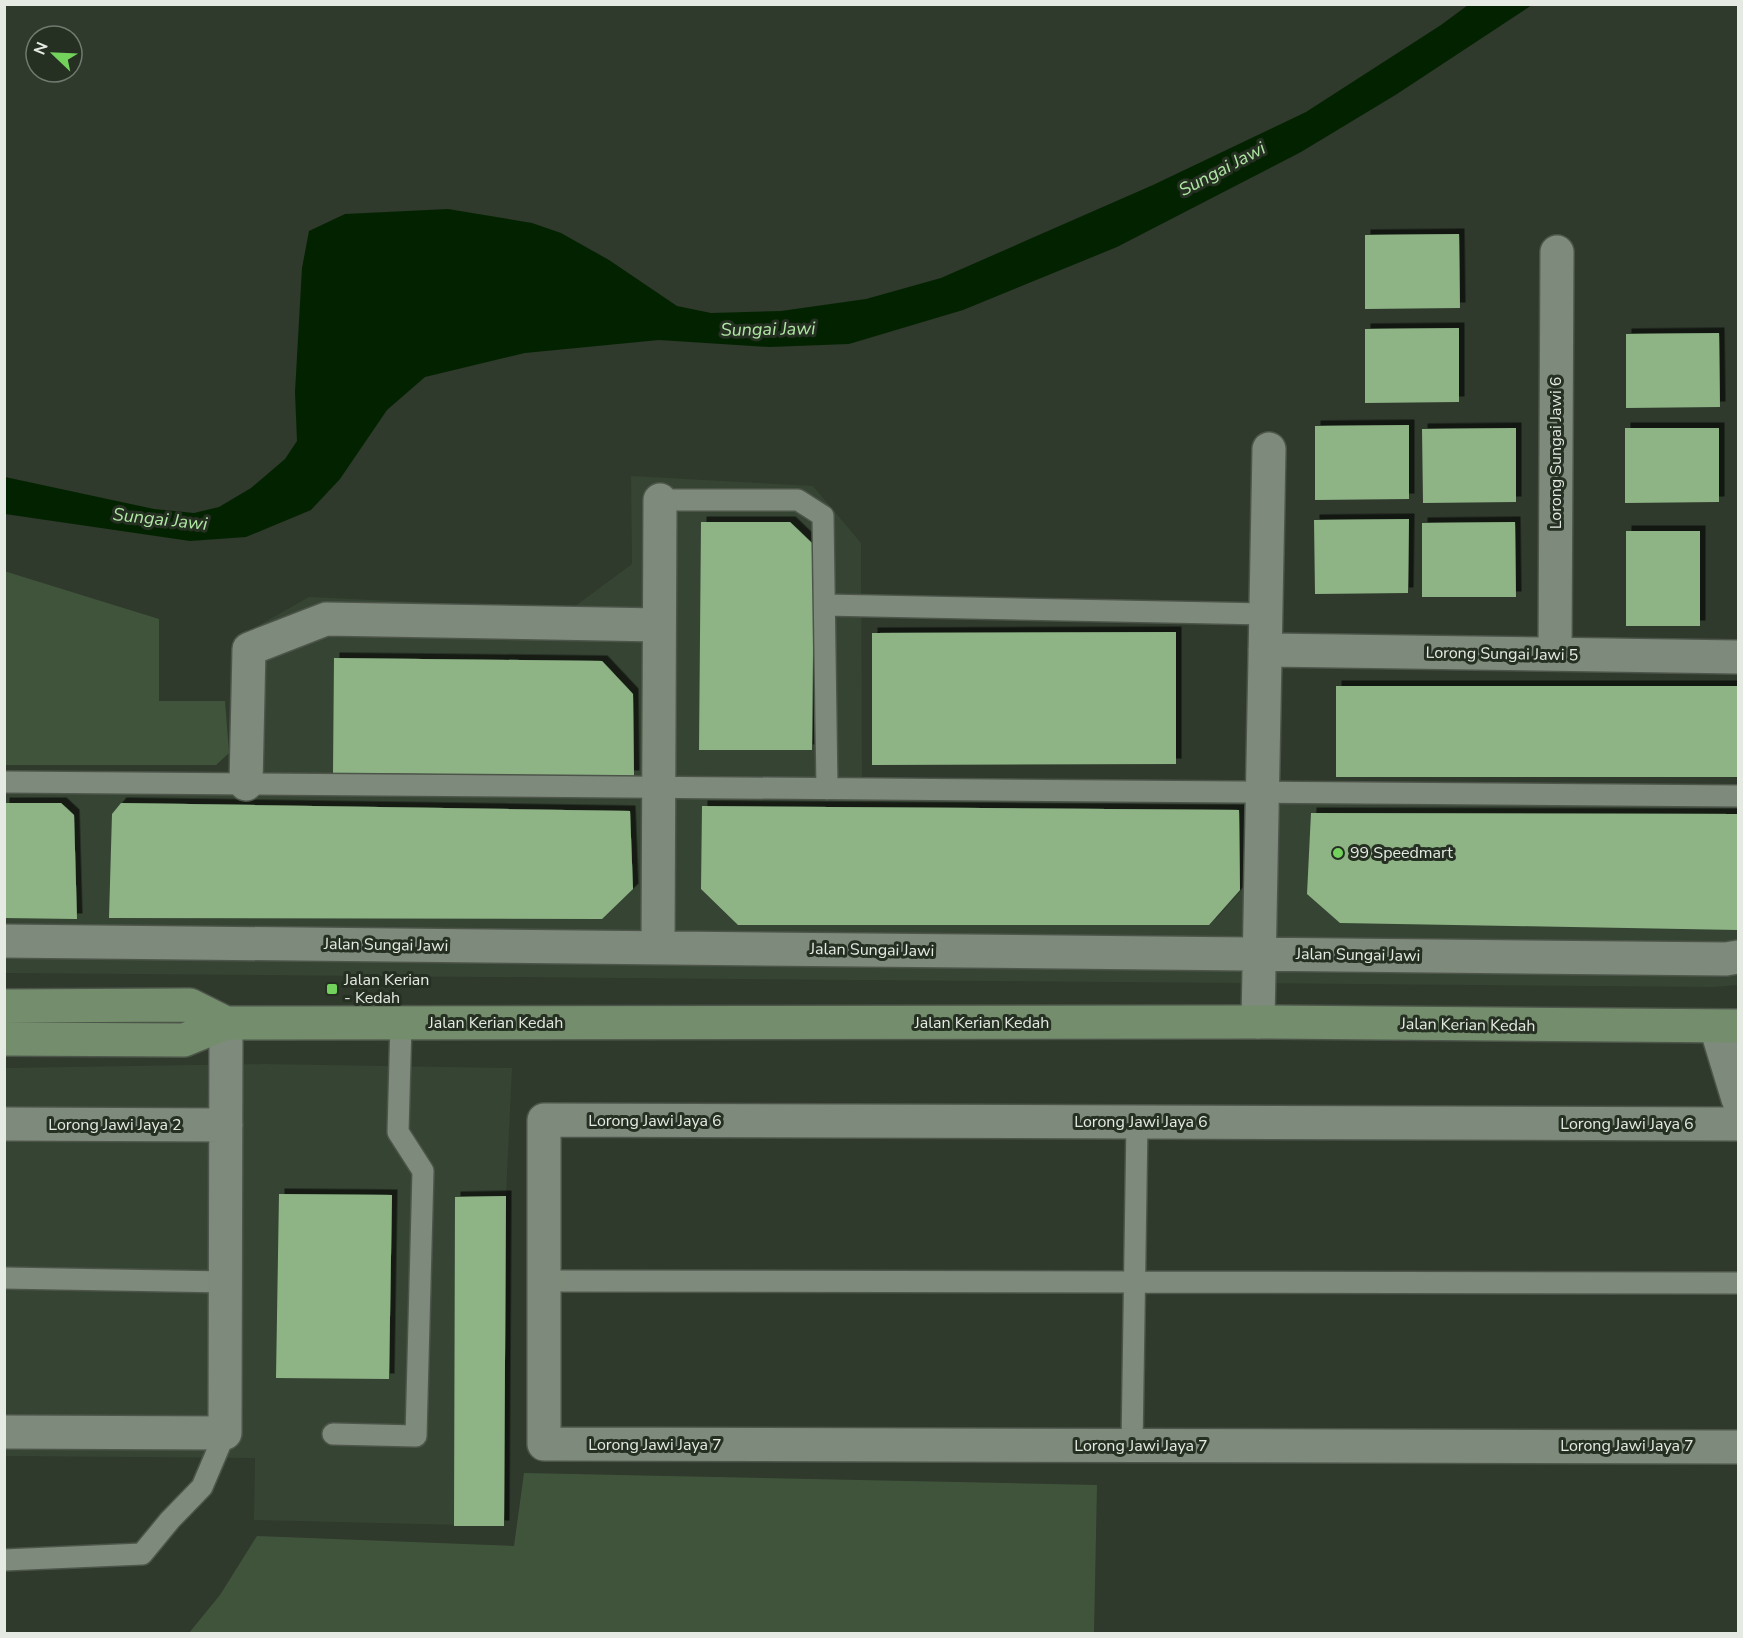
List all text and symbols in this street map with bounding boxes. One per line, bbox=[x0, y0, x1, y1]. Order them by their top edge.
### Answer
north arrow bbox=[24, 24, 84, 84]
text: N bbox=[29, 39, 54, 58]
water label: Sungai Jawi bbox=[1174, 136, 1270, 202]
water label: Sungai Jawi bbox=[720, 316, 816, 342]
street label: Lorong Sungai Jawi 6 bbox=[1545, 377, 1567, 529]
water label: Sungai Jawi bbox=[112, 502, 209, 536]
street label: Lorong Sungai Jawi 5 bbox=[1425, 642, 1579, 666]
place label: 99 Speedmart bbox=[1350, 842, 1453, 864]
marker: 99 Speedmart bbox=[1331, 846, 1345, 860]
street label: Jalan Sungai Jawi bbox=[323, 933, 448, 957]
street label: Jalan Sungai Jawi bbox=[809, 938, 934, 962]
street label: Jalan Sungai Jawi bbox=[1295, 943, 1420, 967]
place label: Jalan Kerian - Kedah bbox=[343, 969, 429, 1009]
marker: Jalan Kerian - Kedah bbox=[325, 982, 339, 996]
street label: Jalan Kerian Kedah bbox=[428, 1012, 563, 1034]
street label: Jalan Kerian Kedah bbox=[914, 1012, 1049, 1034]
street label: Jalan Kerian Kedah bbox=[1399, 1013, 1536, 1037]
street label: Lorong Jawi Jaya 6 bbox=[588, 1110, 722, 1132]
street label: Lorong Jawi Jaya 6 bbox=[1074, 1111, 1208, 1133]
street label: Lorong Jawi Jaya 6 bbox=[1560, 1113, 1694, 1135]
street label: Lorong Jawi Jaya 2 bbox=[48, 1114, 182, 1136]
street label: Lorong Jawi Jaya 7 bbox=[588, 1434, 722, 1456]
street label: Lorong Jawi Jaya 7 bbox=[1074, 1435, 1208, 1457]
street label: Lorong Jawi Jaya 7 bbox=[1560, 1435, 1694, 1457]

